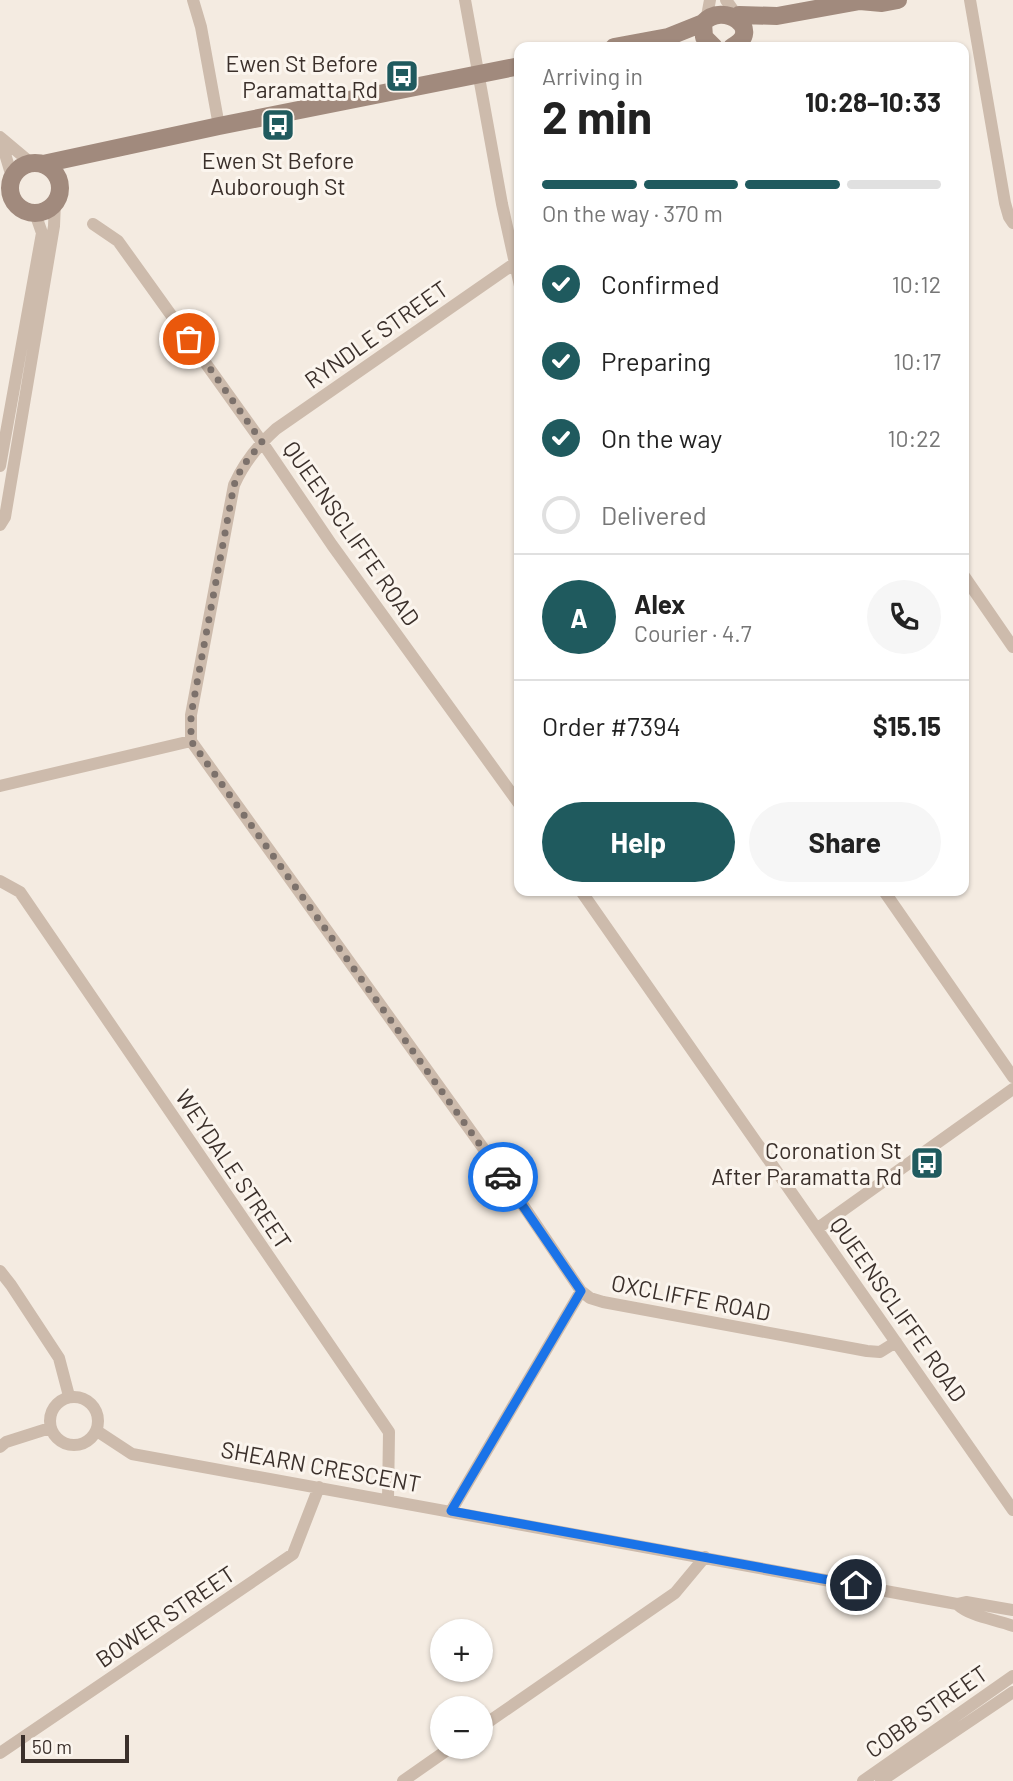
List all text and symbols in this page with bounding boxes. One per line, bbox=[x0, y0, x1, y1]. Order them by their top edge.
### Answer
place label: Ewen St Before Paramatta Rd bbox=[226, 49, 378, 103]
bus stop icon: Ewen St Before Paramatta Rd bbox=[383, 57, 421, 95]
text: Arriving in bbox=[542, 62, 643, 90]
text: 10:28–10:33 bbox=[805, 86, 941, 117]
text: 2 min bbox=[542, 88, 652, 143]
bus stop icon: Ewen St Before Auborough St bbox=[259, 106, 297, 144]
place label: Ewen St Before Auborough St bbox=[202, 146, 354, 200]
text: On the way · 370 m bbox=[542, 199, 723, 227]
icon: check bbox=[542, 265, 580, 303]
text: Confirmed bbox=[601, 268, 720, 299]
text: 10:12 bbox=[892, 270, 941, 298]
street label: RYNDLE STREET bbox=[299, 274, 453, 394]
pin bbox=[159, 309, 219, 369]
icon: bag bbox=[170, 320, 208, 358]
icon: check bbox=[542, 342, 580, 380]
text: Preparing bbox=[601, 345, 711, 376]
text: 10:17 bbox=[893, 347, 941, 375]
icon: check bbox=[542, 419, 580, 457]
text: On the way bbox=[601, 422, 722, 453]
text: 10:22 bbox=[888, 424, 941, 452]
street label: QUEENSCLIFFE ROAD bbox=[278, 435, 426, 631]
text: Delivered bbox=[601, 499, 707, 530]
button: phone bbox=[867, 580, 941, 654]
text: Alex bbox=[634, 588, 685, 619]
text: A bbox=[570, 602, 588, 633]
text: Courier · 4.7 bbox=[634, 619, 752, 647]
text: Order #7394 bbox=[542, 710, 681, 741]
text: $15.15 bbox=[873, 710, 941, 741]
button: Help bbox=[542, 802, 735, 882]
button: Share bbox=[749, 802, 941, 882]
street label: WEYDALE STREET bbox=[170, 1084, 298, 1254]
place label: Coronation St After Paramatta Rd bbox=[711, 1136, 902, 1190]
courier bbox=[468, 1142, 538, 1212]
bus stop icon: Coronation St After Paramatta Rd bbox=[908, 1144, 946, 1182]
icon: car bbox=[484, 1158, 522, 1196]
street label: QUEENSCLIFFE ROAD bbox=[825, 1211, 973, 1407]
street label: OXCLIFFE ROAD bbox=[609, 1268, 773, 1326]
street label: SHEARN CRESCENT bbox=[219, 1435, 423, 1497]
pin bbox=[826, 1555, 886, 1615]
street label: BOWER STREET bbox=[90, 1559, 240, 1673]
icon: home bbox=[837, 1566, 875, 1604]
map controls bbox=[430, 1619, 493, 1759]
button: + bbox=[430, 1619, 493, 1682]
street label: COBB STREET bbox=[860, 1659, 992, 1763]
button: − bbox=[430, 1696, 493, 1759]
scale bar bbox=[21, 1732, 130, 1764]
text: 50 m bbox=[32, 1735, 72, 1758]

